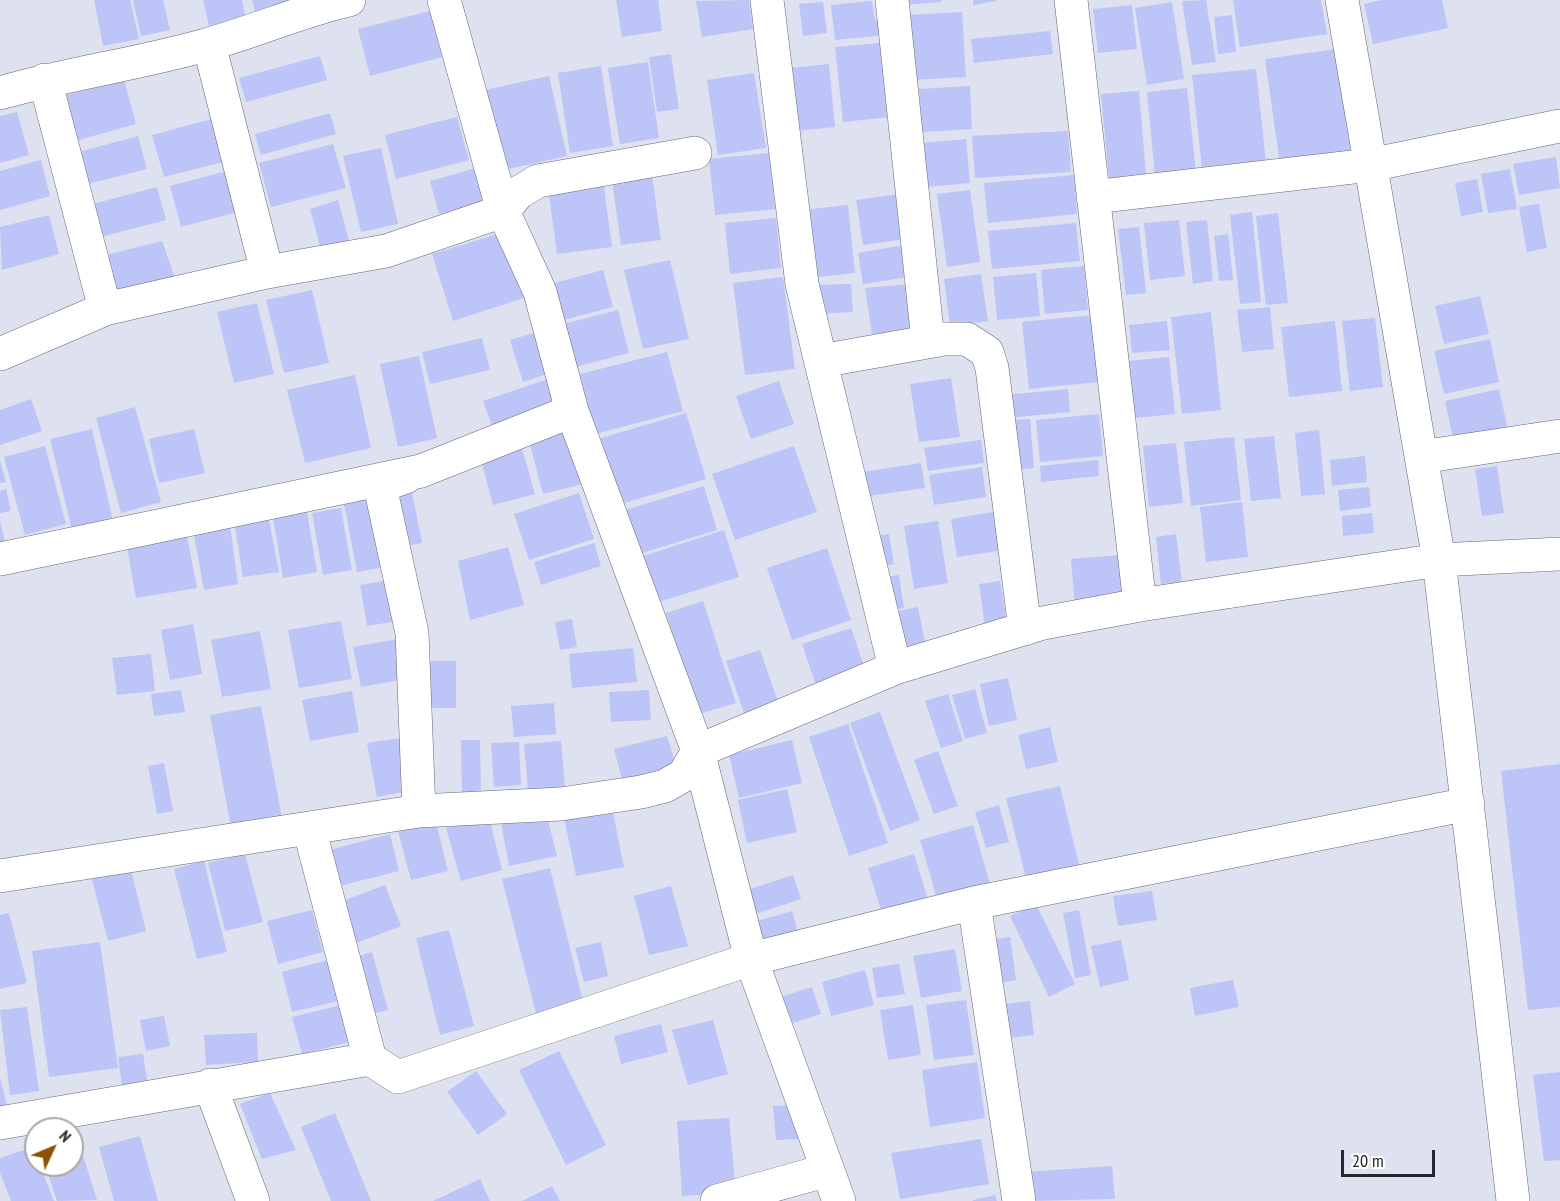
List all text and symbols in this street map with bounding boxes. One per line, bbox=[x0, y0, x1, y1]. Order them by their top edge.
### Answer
north arrow bbox=[24, 1117, 84, 1177]
text: N bbox=[55, 1126, 76, 1146]
scale bar bbox=[1344, 1138, 1438, 1176]
text: 20 m bbox=[1352, 1149, 1384, 1172]

